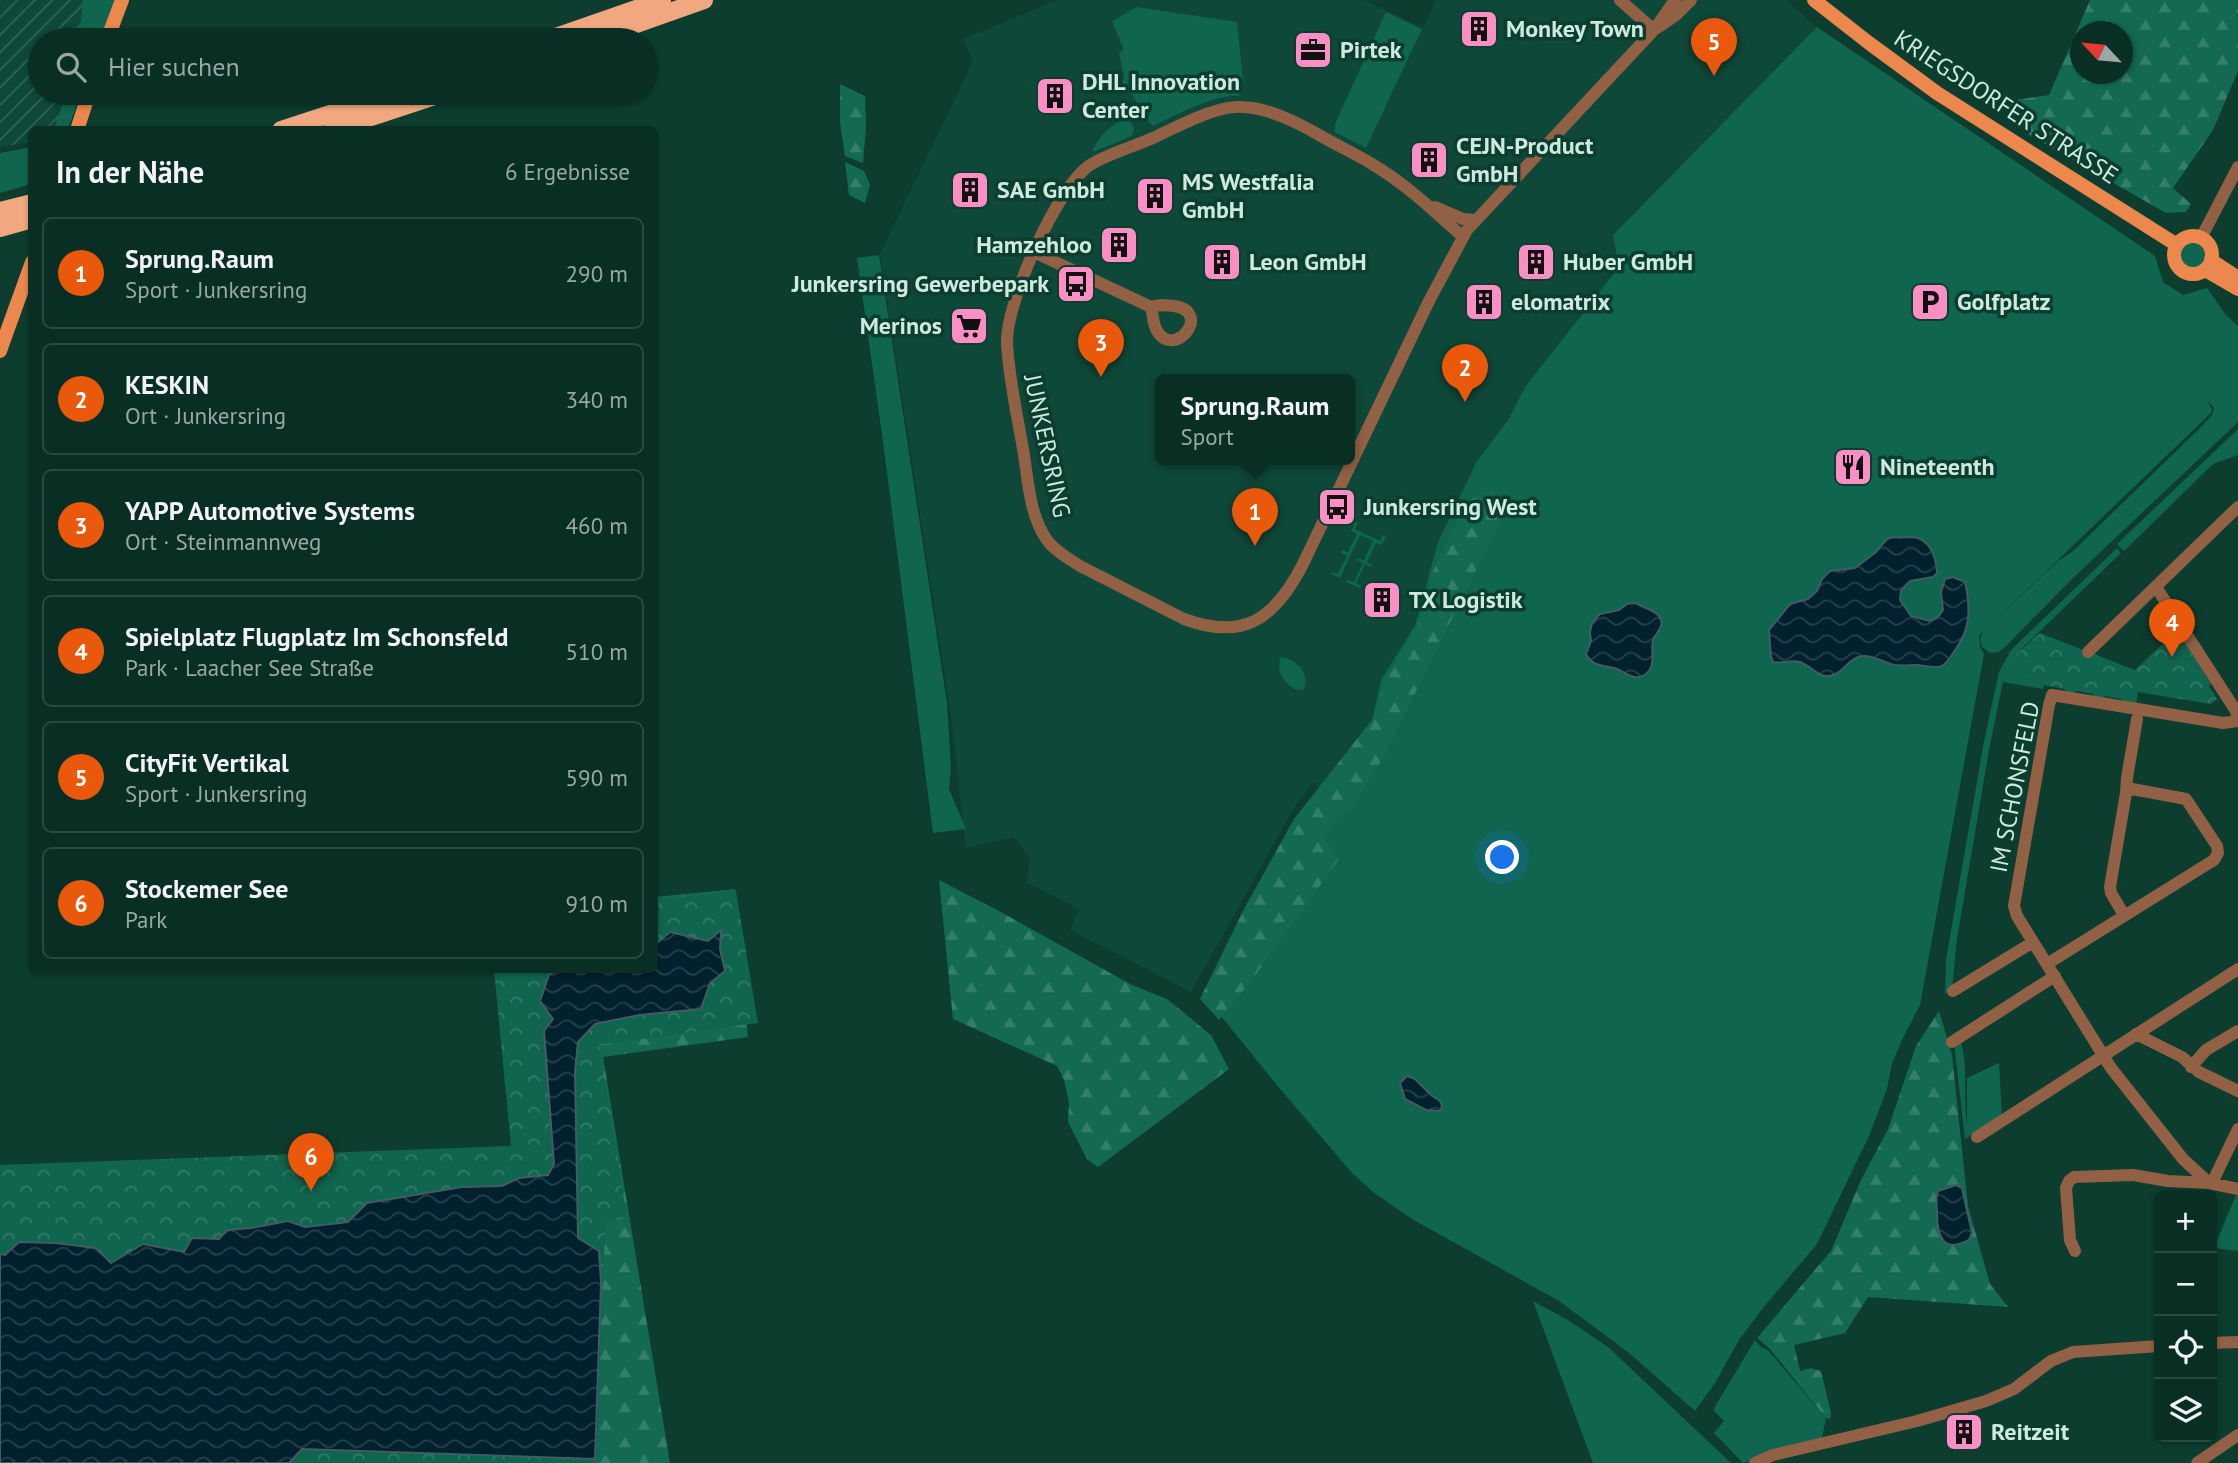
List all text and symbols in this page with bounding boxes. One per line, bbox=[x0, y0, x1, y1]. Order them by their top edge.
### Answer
building icon: Monkey Town bbox=[1458, 8, 1500, 50]
place label: Monkey Town bbox=[1506, 13, 1644, 44]
pin: 5 bbox=[1691, 18, 1737, 76]
north arrow bbox=[2070, 21, 2133, 84]
street label: KRIEGSDORFER STRASSE bbox=[1889, 23, 2124, 191]
search box bbox=[28, 28, 658, 105]
office icon: Pirtek bbox=[1292, 29, 1334, 71]
place label: Pirtek bbox=[1340, 34, 1402, 65]
icon: search bbox=[52, 48, 90, 86]
text: Hier suchen bbox=[108, 50, 240, 83]
place label: DHL Innovation Center bbox=[1082, 66, 1240, 125]
building icon: DHL Innovation Center bbox=[1034, 75, 1076, 117]
place label: CEJN-Product GmbH bbox=[1456, 130, 1594, 189]
building icon: CEJN-Product GmbH bbox=[1408, 139, 1450, 181]
text: In der Nähe bbox=[56, 152, 204, 191]
text: 6 Ergebnisse bbox=[505, 157, 630, 186]
place label: MS Westfalia GmbH bbox=[1182, 166, 1315, 225]
building icon: SAE GmbH bbox=[949, 169, 991, 211]
place label: SAE GmbH bbox=[997, 174, 1105, 205]
building icon: MS Westfalia GmbH bbox=[1134, 175, 1176, 217]
building icon: Hamzehloo bbox=[1098, 224, 1140, 266]
place label: Hamzehloo bbox=[976, 229, 1092, 260]
building icon: Leon GmbH bbox=[1201, 241, 1243, 283]
building icon: Huber GmbH bbox=[1515, 241, 1557, 283]
text: Sprung.Raum bbox=[125, 242, 274, 275]
place label: Leon GmbH bbox=[1249, 246, 1367, 277]
place label: Huber GmbH bbox=[1563, 246, 1693, 277]
text: 1 bbox=[74, 259, 88, 288]
text: 290 m bbox=[566, 259, 628, 288]
bus stop icon: Junkersring Gewerbepark bbox=[1055, 263, 1097, 305]
place label: Junkersring Gewerbepark bbox=[791, 268, 1049, 299]
text: Sport · Junkersring bbox=[125, 275, 307, 304]
building icon: elomatrix bbox=[1463, 281, 1505, 323]
parking icon: Golfplatz bbox=[1909, 281, 1951, 323]
place label: elomatrix bbox=[1511, 286, 1611, 317]
place label: Golfplatz bbox=[1957, 286, 2051, 317]
supermarket icon: Merinos bbox=[948, 305, 990, 347]
place label: Merinos bbox=[860, 310, 942, 341]
pin: 3 bbox=[1078, 319, 1124, 377]
pin: 2 bbox=[1442, 344, 1488, 402]
text: KESKIN bbox=[125, 368, 209, 401]
street label: JUNKERSRING bbox=[1017, 371, 1078, 520]
popup bbox=[1155, 374, 1355, 465]
text: 2 bbox=[74, 385, 88, 414]
text: 340 m bbox=[566, 385, 628, 414]
text: Sprung.Raum bbox=[1181, 389, 1329, 422]
text: Ort · Junkersring bbox=[125, 401, 286, 430]
text: Sport bbox=[1181, 422, 1234, 451]
restaurant icon: Nineteenth bbox=[1832, 446, 1874, 488]
place label: Nineteenth bbox=[1880, 451, 1995, 482]
bus stop icon: Junkersring West bbox=[1316, 486, 1358, 528]
pin: 1 bbox=[1232, 488, 1278, 546]
place label: Junkersring West bbox=[1363, 491, 1537, 522]
text: YAPP Automotive Systems bbox=[125, 494, 415, 527]
text: 3 bbox=[74, 511, 88, 540]
text: 460 m bbox=[566, 511, 628, 540]
text: Ort · Steinmannweg bbox=[125, 527, 321, 556]
building icon: TX Logistik bbox=[1361, 579, 1403, 621]
place label: TX Logistik bbox=[1409, 584, 1523, 615]
pin: 4 bbox=[2149, 599, 2195, 657]
text: Spielplatz Flugplatz Im Schonsfeld bbox=[125, 620, 508, 653]
text: 4 bbox=[74, 637, 88, 666]
text: 510 m bbox=[566, 637, 628, 666]
text: Park · Laacher See Straße bbox=[125, 653, 374, 682]
street label: IM SCHONSFELD bbox=[1983, 699, 2046, 875]
text: CityFit Vertikal bbox=[125, 746, 289, 779]
text: 5 bbox=[74, 763, 88, 792]
text: 590 m bbox=[566, 763, 628, 792]
text: Sport · Junkersring bbox=[125, 779, 307, 808]
your location bbox=[1485, 840, 1519, 874]
text: Stockemer See bbox=[125, 872, 289, 905]
text: 6 bbox=[74, 889, 88, 918]
text: 910 m bbox=[566, 889, 628, 918]
text: Park bbox=[125, 905, 167, 934]
pin: 6 bbox=[288, 1133, 334, 1191]
map controls bbox=[2154, 1190, 2217, 1442]
button: + bbox=[2154, 1190, 2217, 1253]
button: − bbox=[2154, 1253, 2217, 1316]
button: locate bbox=[2154, 1316, 2217, 1379]
button: layers bbox=[2154, 1379, 2217, 1442]
building icon: Reitzeit bbox=[1943, 1411, 1985, 1453]
place label: Reitzeit bbox=[1991, 1416, 2070, 1447]

